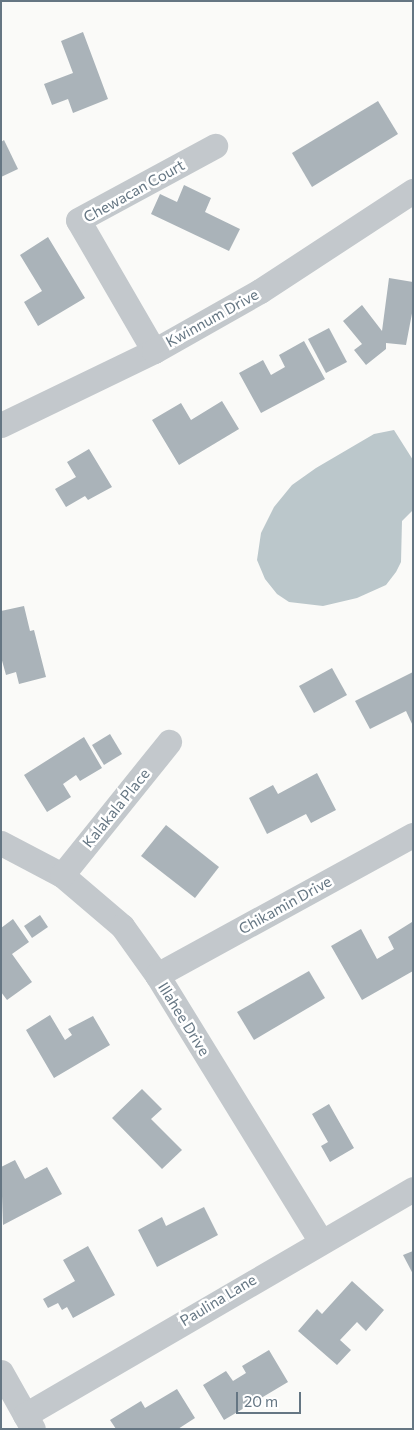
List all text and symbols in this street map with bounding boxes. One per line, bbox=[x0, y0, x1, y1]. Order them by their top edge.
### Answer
street label: Chewacan Court bbox=[80, 156, 188, 226]
street label: Kwinnum Drive bbox=[163, 285, 261, 351]
street label: Kalakala Place bbox=[79, 765, 153, 851]
street label: Chikamin Drive bbox=[235, 872, 335, 938]
street label: Illahee Drive bbox=[154, 979, 214, 1059]
street label: Paulina Lane bbox=[177, 1270, 259, 1330]
scale bar bbox=[239, 1382, 304, 1414]
text: 20 m bbox=[244, 1392, 278, 1410]

